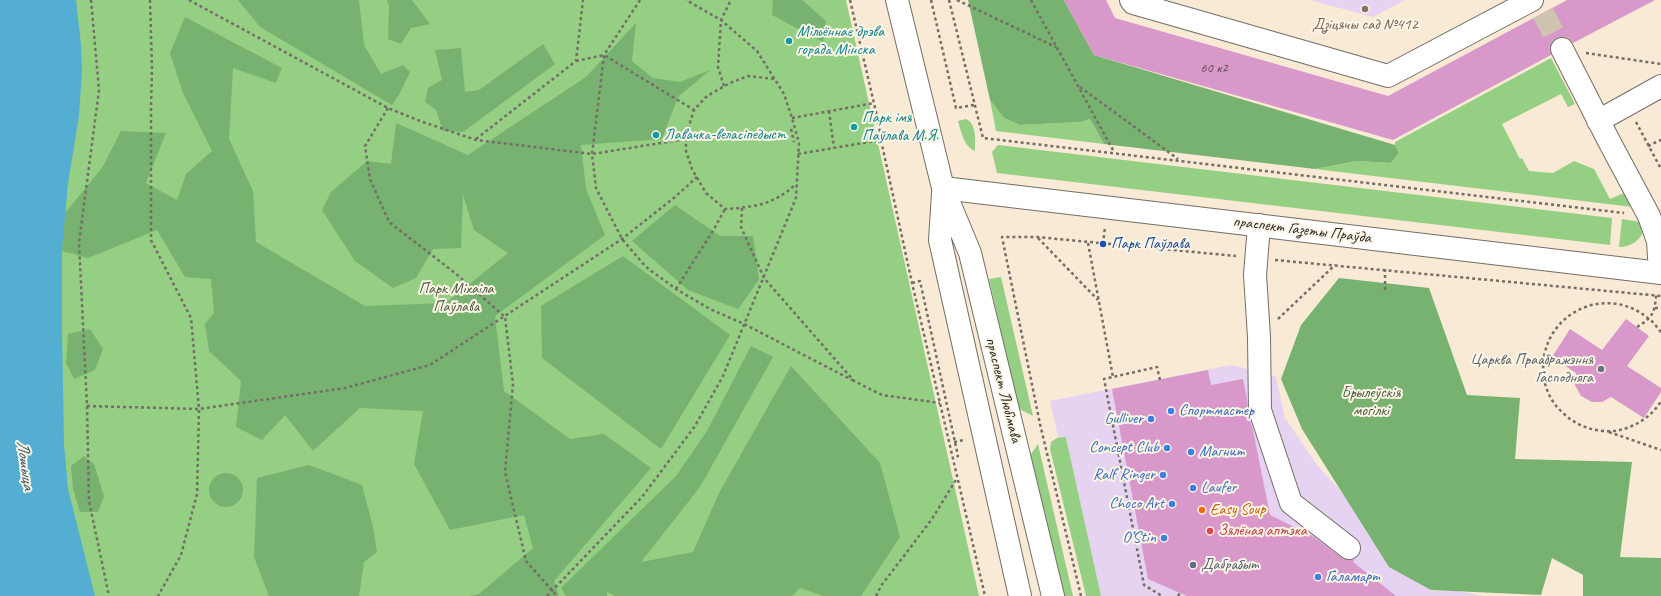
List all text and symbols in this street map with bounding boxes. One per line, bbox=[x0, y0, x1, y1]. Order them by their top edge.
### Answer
marker: Дзіцячы сад №412 bbox=[1360, 4, 1370, 14]
place label: Дзіцячы сад №412 bbox=[1312, 15, 1418, 35]
place label: Мільённае дрэва горада Мінска bbox=[797, 22, 884, 60]
marker: Мільённае дрэва горада Мінска bbox=[784, 36, 794, 46]
house number: 60 к2 bbox=[1200, 60, 1228, 76]
place label: Парк імя Паўлава М.Я. bbox=[862, 108, 939, 146]
marker: Парк імя Паўлава М.Я. bbox=[849, 122, 859, 132]
place label: Лавачка-веласіпедыст bbox=[664, 125, 786, 145]
marker: Лавачка-веласіпедыст bbox=[651, 130, 661, 140]
street label: праспект Газеты Праўда bbox=[1232, 212, 1372, 248]
place label: Парк Паўлава bbox=[1111, 234, 1190, 254]
marker: Парк Паўлава bbox=[1098, 239, 1108, 249]
park label: Парк Міхаіла Паўлава bbox=[418, 279, 494, 317]
street label: праспект Любімава bbox=[981, 335, 1025, 445]
place label: Царква Праабражэння Гасподняга bbox=[1470, 350, 1593, 388]
marker: Царква Праабражэння Гасподняга bbox=[1596, 364, 1606, 374]
park label: Брылеўскія могілкі bbox=[1342, 383, 1400, 421]
place label: Спортмастер bbox=[1179, 401, 1254, 421]
marker: Спортмастер bbox=[1166, 406, 1176, 416]
place label: Gulliver bbox=[1104, 409, 1143, 429]
marker: Gulliver bbox=[1146, 414, 1156, 424]
place label: Concept Club bbox=[1089, 438, 1159, 458]
water label: Лошыца bbox=[11, 439, 39, 491]
place label: Магнит bbox=[1199, 442, 1244, 462]
marker: Concept Club bbox=[1162, 443, 1172, 453]
marker: Магнит bbox=[1186, 447, 1196, 457]
place label: Ralf Ringer bbox=[1093, 465, 1155, 485]
marker: Ralf Ringer bbox=[1158, 470, 1168, 480]
place label: Laufer bbox=[1201, 478, 1236, 498]
marker: Laufer bbox=[1188, 483, 1198, 493]
place label: Choco Art bbox=[1109, 494, 1164, 514]
marker: Choco Art bbox=[1167, 499, 1177, 509]
place label: Easy Soup bbox=[1210, 500, 1265, 520]
marker: Easy Soup bbox=[1197, 505, 1207, 515]
place label: Зялёная аптэка bbox=[1218, 521, 1307, 541]
marker: Зялёная аптэка bbox=[1205, 526, 1215, 536]
place label: O’Stin bbox=[1123, 528, 1156, 548]
marker: O’Stin bbox=[1159, 533, 1169, 543]
place label: Дабрабыт bbox=[1201, 555, 1258, 575]
marker: Дабрабыт bbox=[1188, 560, 1198, 570]
place label: Галамарт bbox=[1326, 567, 1379, 587]
marker: Галамарт bbox=[1313, 572, 1323, 582]

